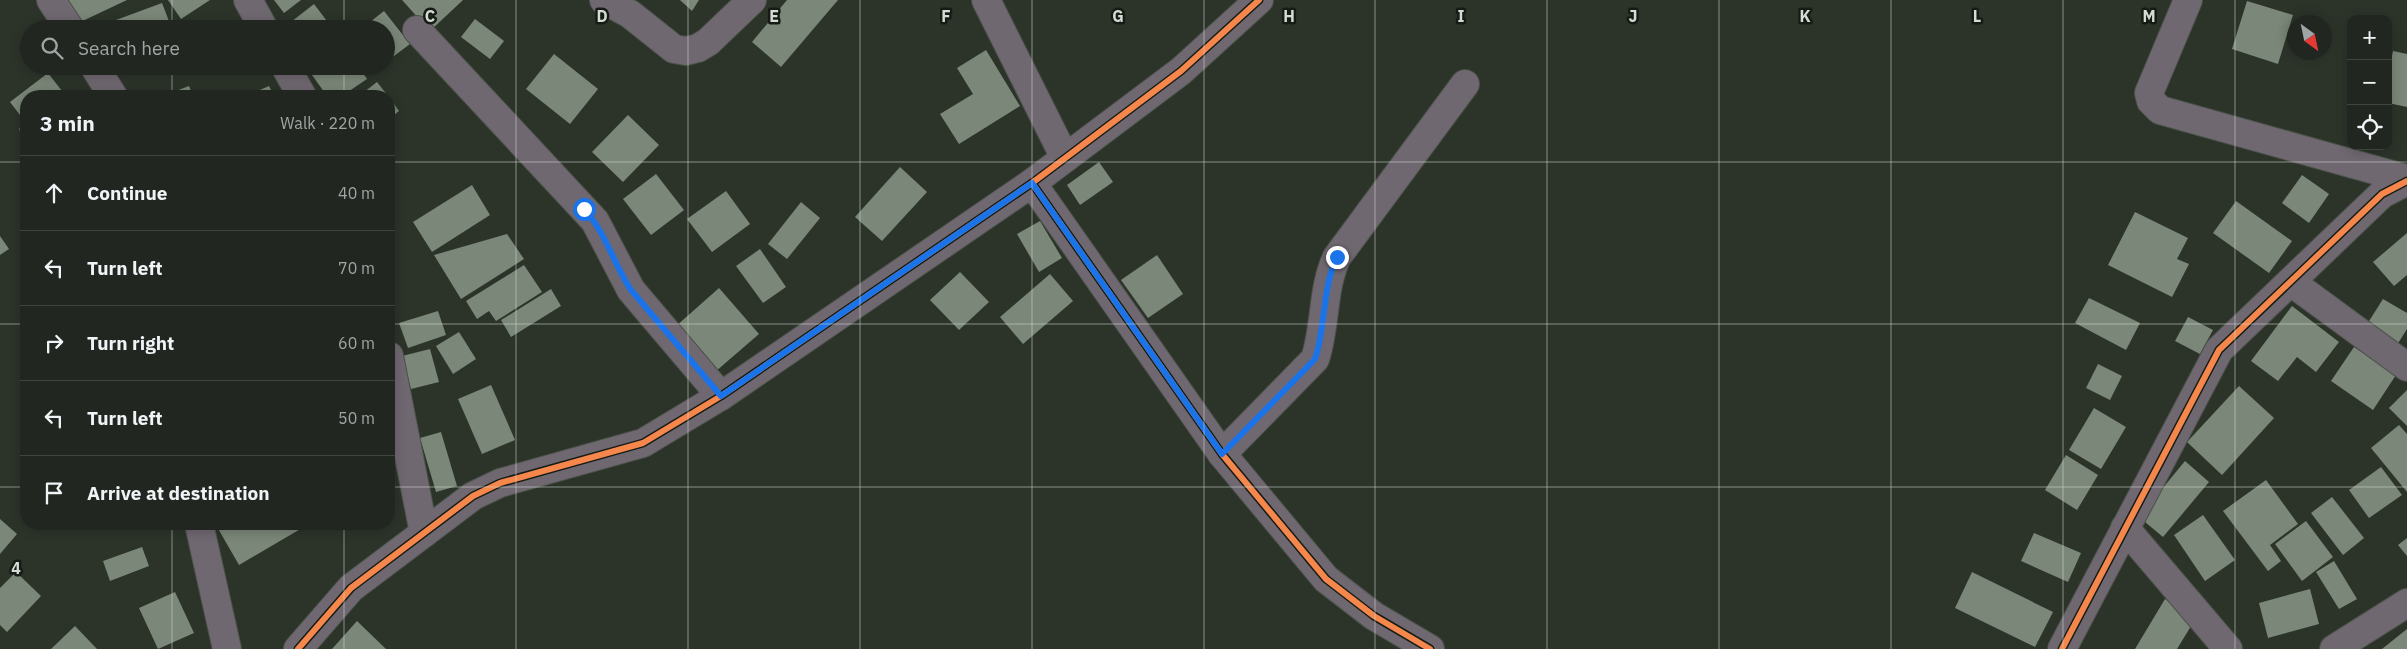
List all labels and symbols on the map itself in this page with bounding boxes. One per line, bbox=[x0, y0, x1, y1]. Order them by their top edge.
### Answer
text: C bbox=[425, 6, 435, 26]
text: D bbox=[596, 6, 608, 26]
text: E bbox=[769, 6, 779, 26]
text: F bbox=[941, 6, 951, 26]
text: G bbox=[1112, 6, 1124, 26]
text: H bbox=[1283, 6, 1295, 26]
text: I bbox=[1458, 6, 1465, 26]
text: J bbox=[1629, 6, 1637, 26]
text: K bbox=[1799, 6, 1811, 26]
text: L bbox=[1973, 6, 1981, 26]
text: M bbox=[2142, 6, 2156, 26]
north arrow bbox=[2287, 15, 2332, 60]
route start bbox=[573, 198, 596, 221]
route end bbox=[1326, 246, 1349, 269]
text: 4 bbox=[11, 558, 21, 578]

